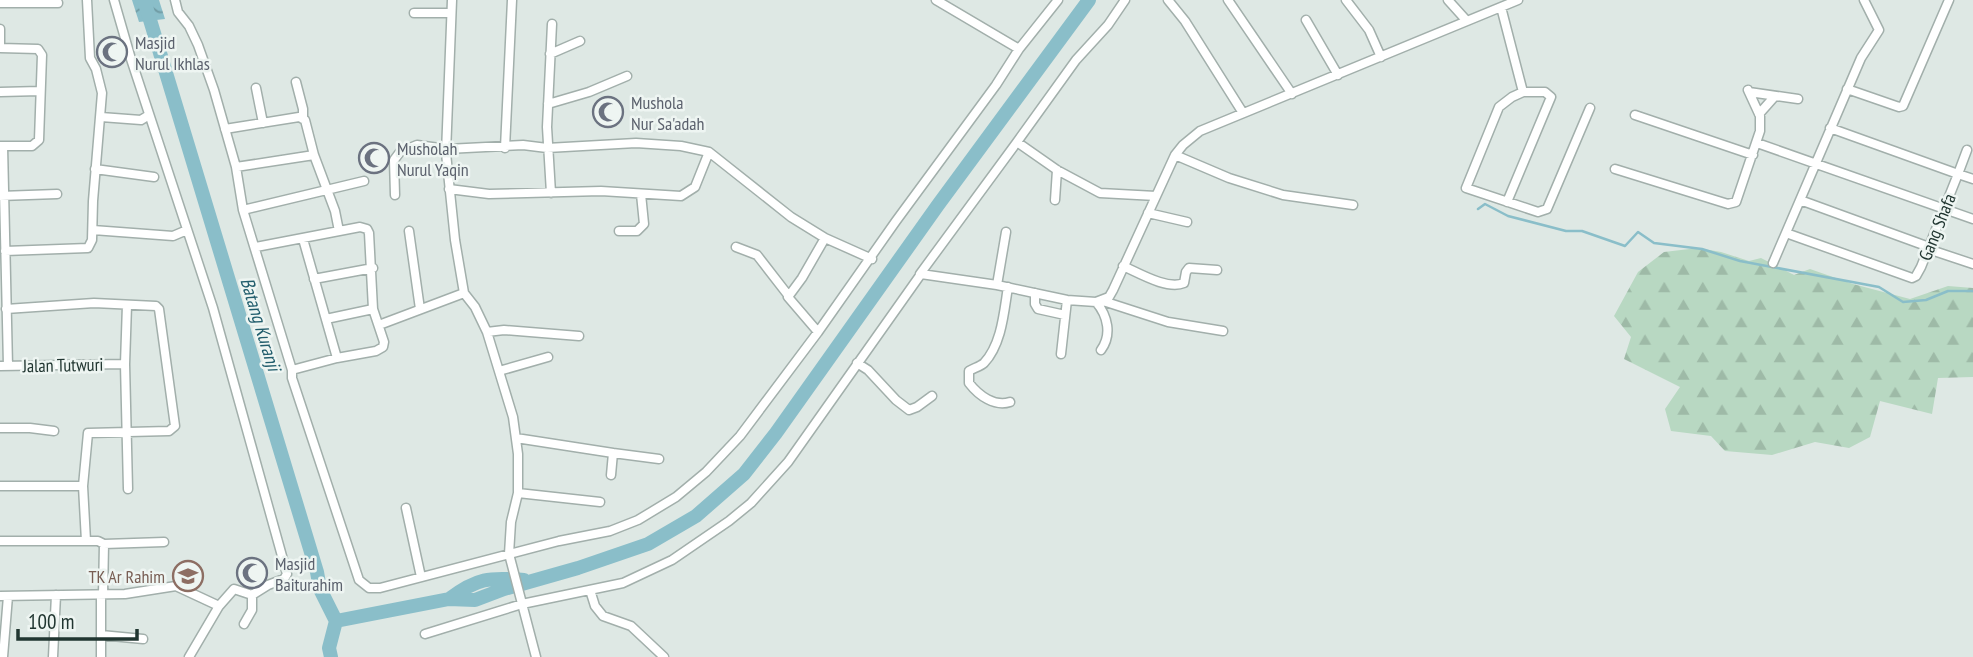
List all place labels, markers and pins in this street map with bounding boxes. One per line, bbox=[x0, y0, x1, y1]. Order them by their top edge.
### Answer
place label: Masjid Nurul Ikhlas bbox=[135, 31, 210, 75]
mosque icon: Masjid Nurul Ikhlas bbox=[95, 35, 129, 69]
place label: Mushola Nur Sa'adah bbox=[631, 91, 704, 135]
mosque icon: Mushola Nur Sa'adah bbox=[591, 95, 625, 129]
place label: Musholah Nurul Yaqin bbox=[397, 137, 469, 181]
mosque icon: Musholah Nurul Yaqin bbox=[357, 141, 391, 175]
place label: Masjid Baiturahim bbox=[275, 552, 343, 596]
mosque icon: Masjid Baiturahim bbox=[235, 556, 269, 590]
school or university icon: TK Ar Rahim bbox=[171, 559, 205, 593]
place label: TK Ar Rahim bbox=[89, 565, 165, 588]

